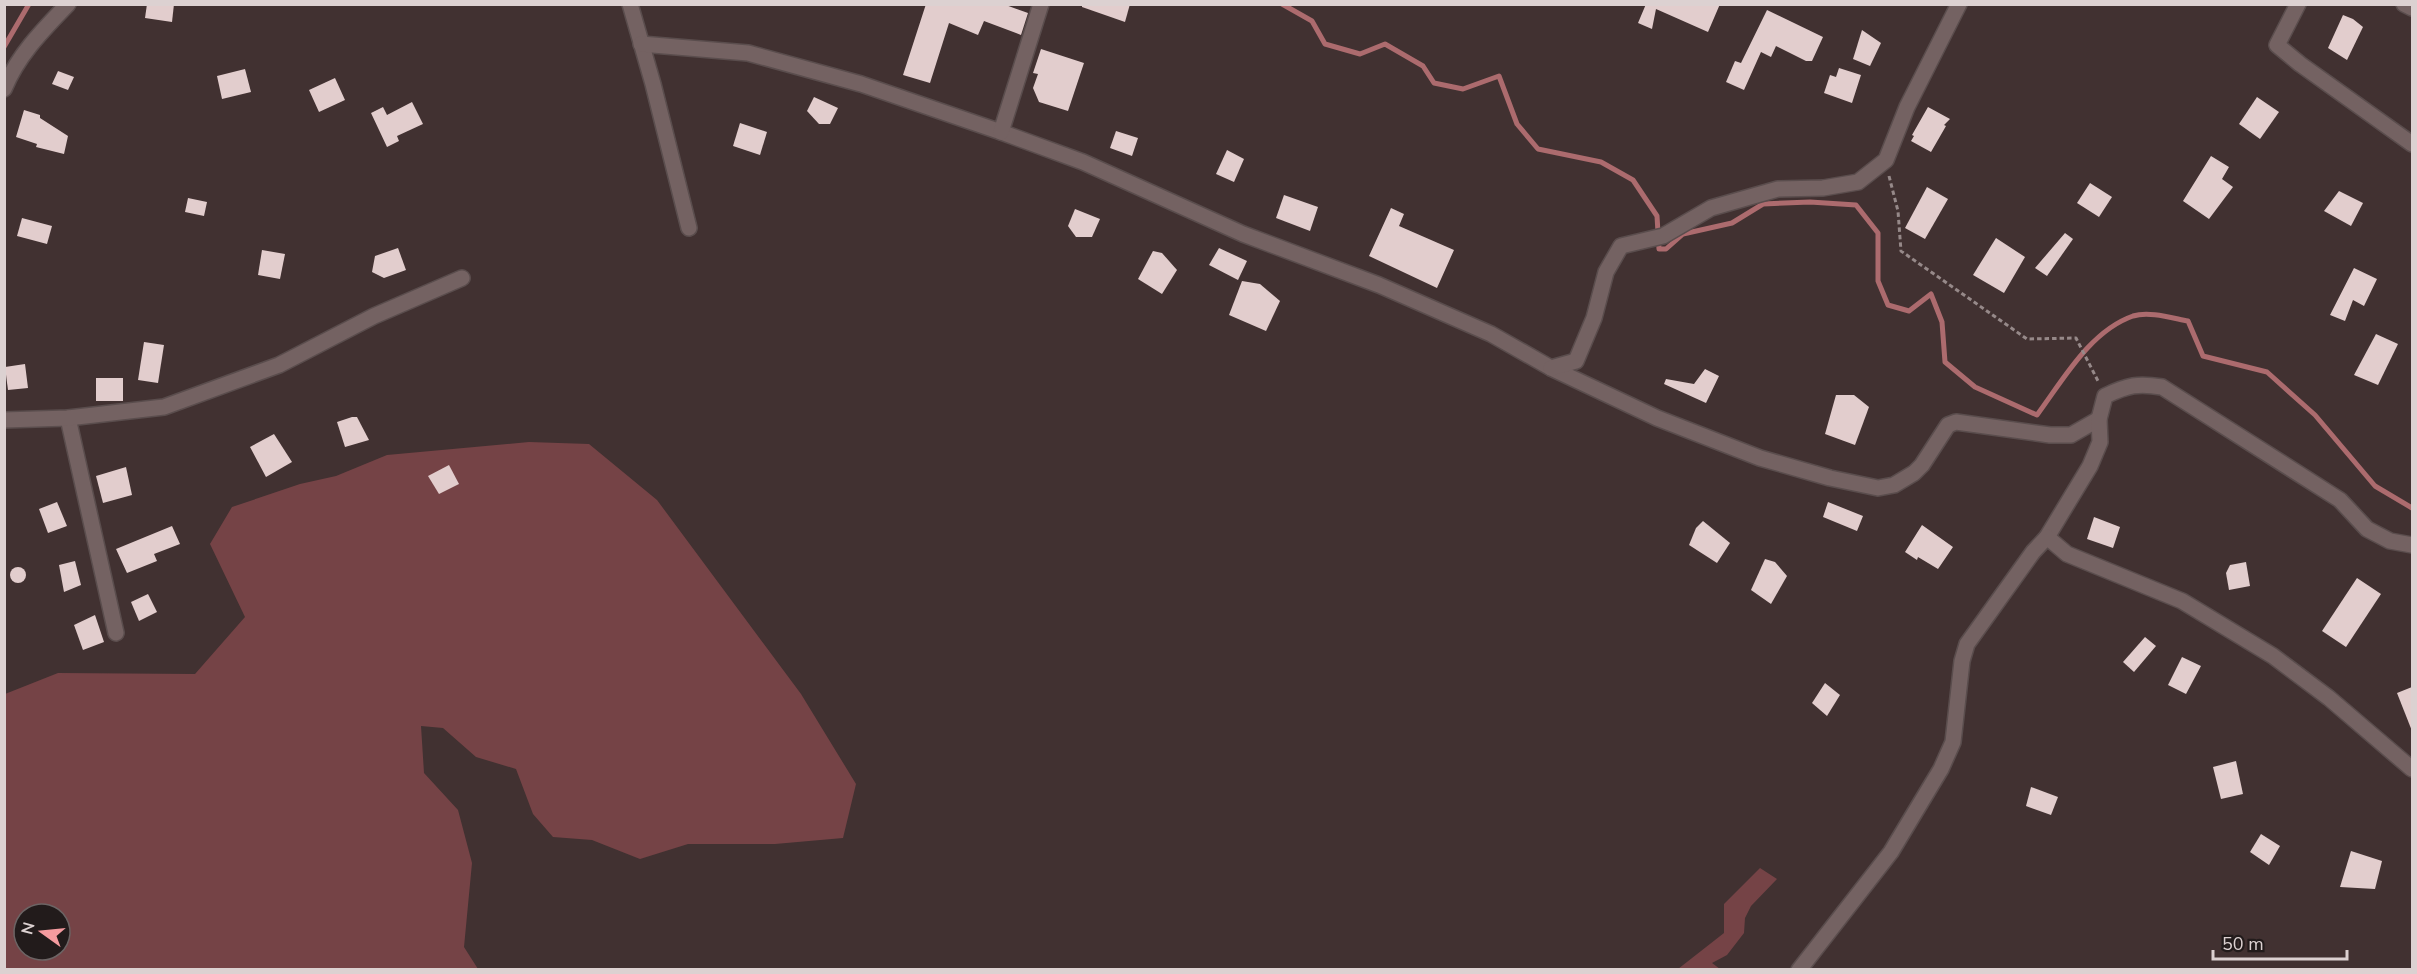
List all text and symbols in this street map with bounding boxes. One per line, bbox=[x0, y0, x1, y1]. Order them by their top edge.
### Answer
north arrow bbox=[12, 902, 72, 962]
text: N bbox=[16, 920, 41, 937]
scale bar bbox=[2213, 923, 2346, 961]
text: 50 m bbox=[2222, 932, 2264, 956]

